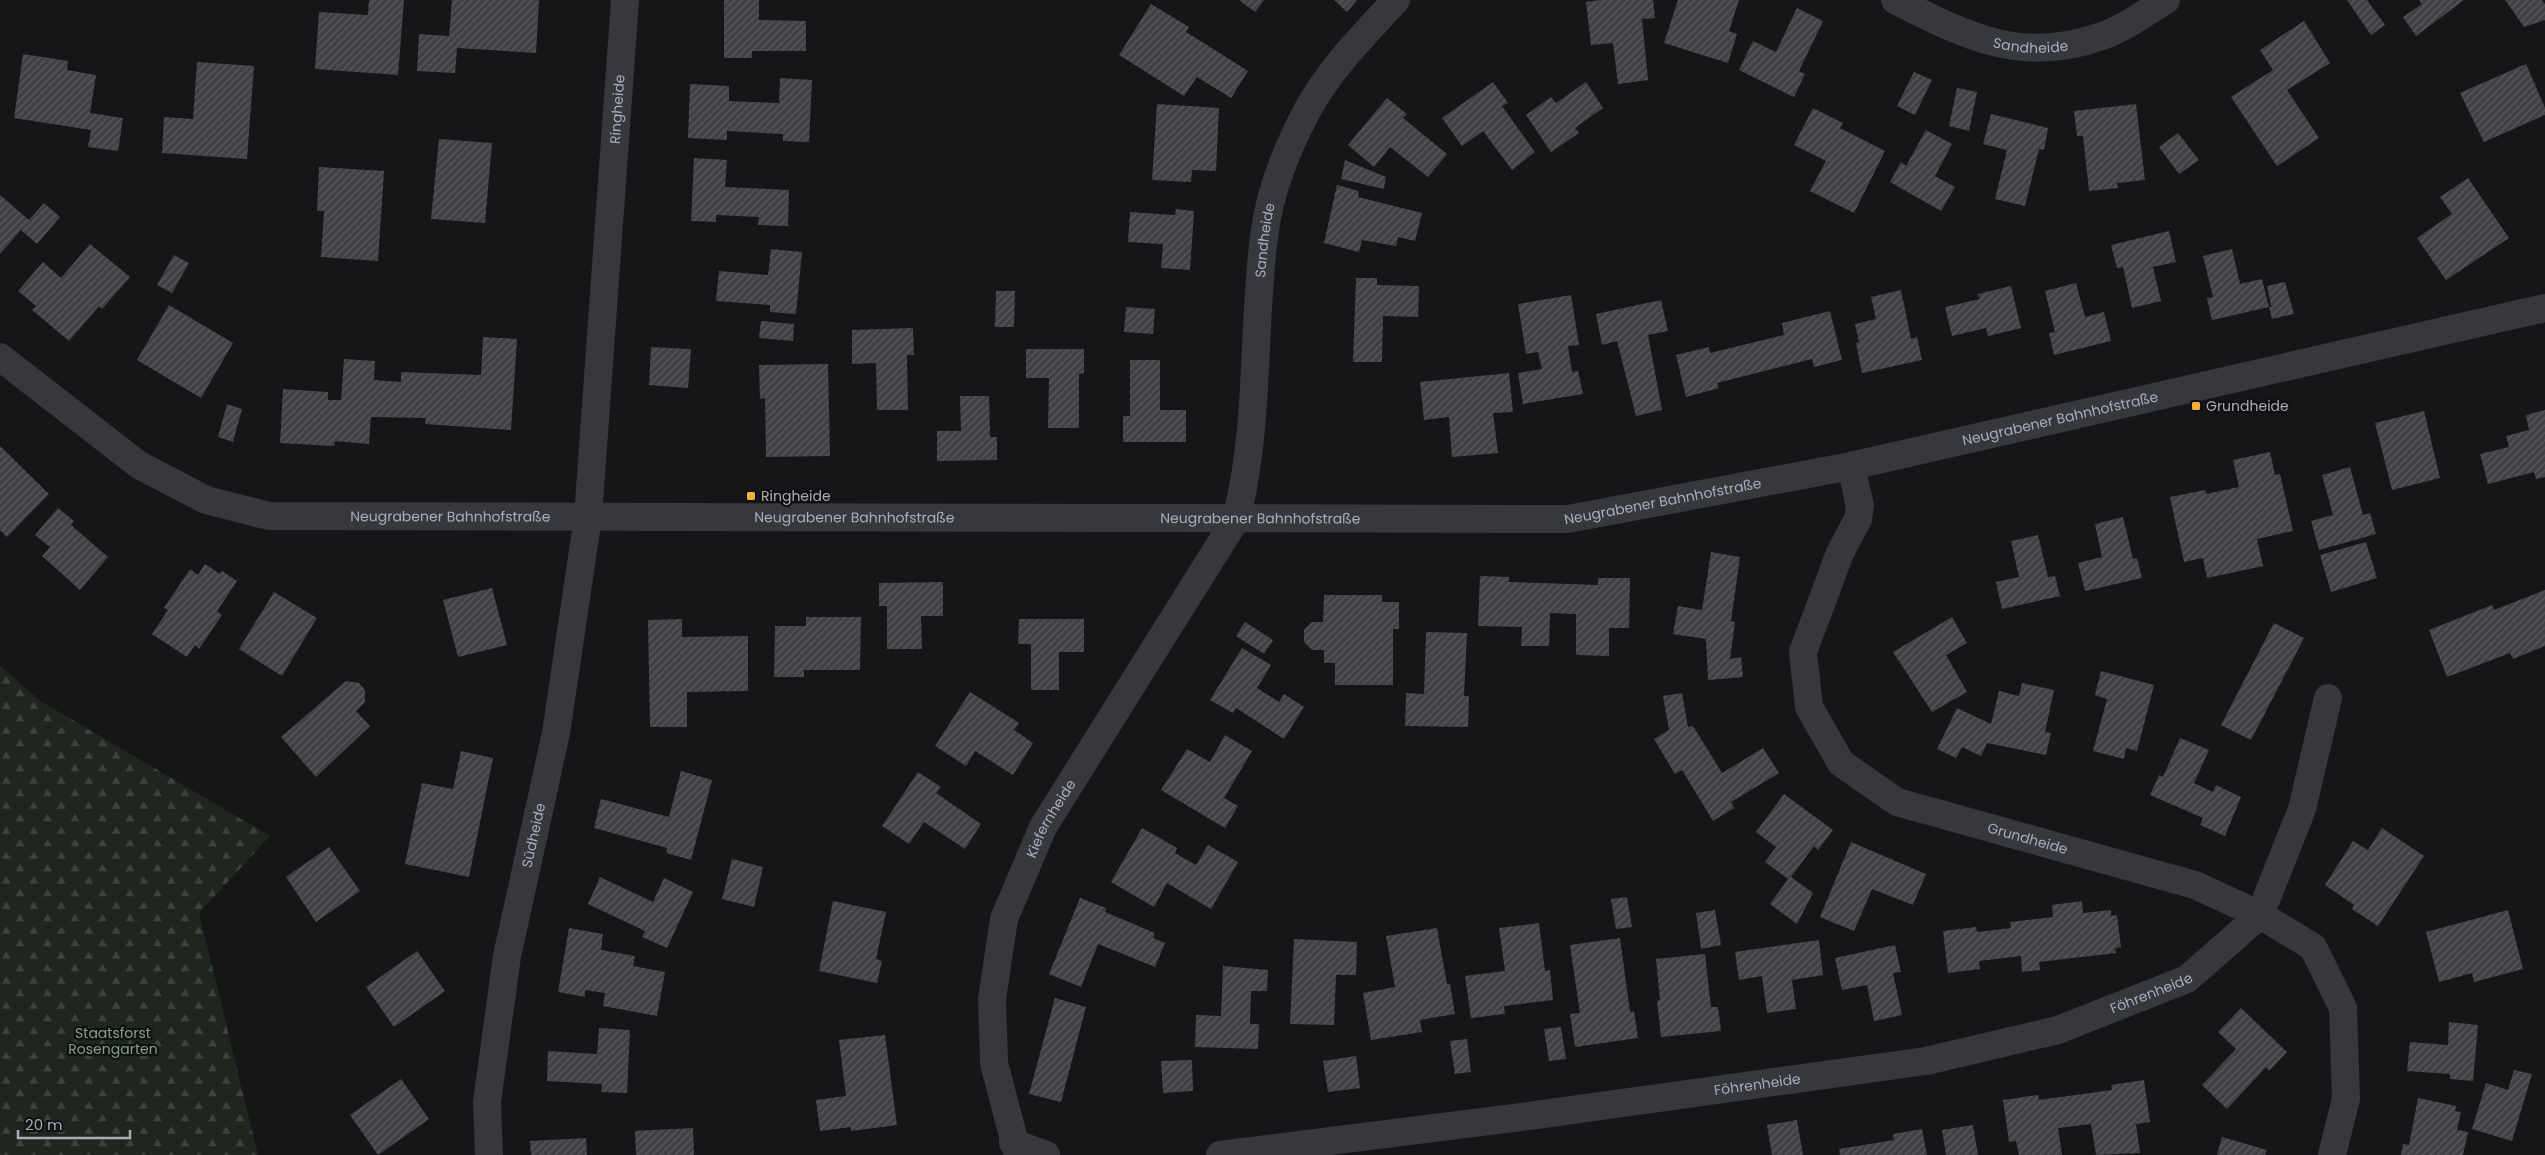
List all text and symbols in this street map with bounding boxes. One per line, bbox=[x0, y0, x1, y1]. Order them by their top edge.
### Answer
street label: Sandheide bbox=[1991, 32, 2070, 58]
street label: Ringheide bbox=[605, 73, 630, 145]
street label: Sandheide bbox=[1250, 201, 1280, 279]
street label: Neugrabener Bahnhofstraße bbox=[1960, 386, 2160, 450]
place label: Grundheide bbox=[2206, 396, 2289, 416]
marker: Grundheide bbox=[2190, 400, 2202, 412]
street label: Neugrabener Bahnhofstraße bbox=[1562, 473, 1763, 530]
place label: Ringheide bbox=[761, 486, 831, 506]
marker: Ringheide bbox=[745, 490, 757, 502]
street label: Neugrabener Bahnhofstraße bbox=[350, 506, 551, 527]
street label: Neugrabener Bahnhofstraße bbox=[754, 507, 955, 528]
street label: Neugrabener Bahnhofstraße bbox=[1160, 508, 1361, 529]
street label: Kiefernheide bbox=[1021, 775, 1081, 861]
street label: Südheide bbox=[517, 801, 550, 870]
street label: Grundheide bbox=[1985, 818, 2071, 859]
street label: Föhrenheide bbox=[2107, 968, 2198, 1018]
park label: Staatsforst Rosengarten bbox=[68, 1023, 158, 1059]
street label: Föhrenheide bbox=[1713, 1068, 1802, 1100]
scale bar bbox=[18, 1108, 130, 1140]
text: 20 m bbox=[25, 1114, 63, 1135]

